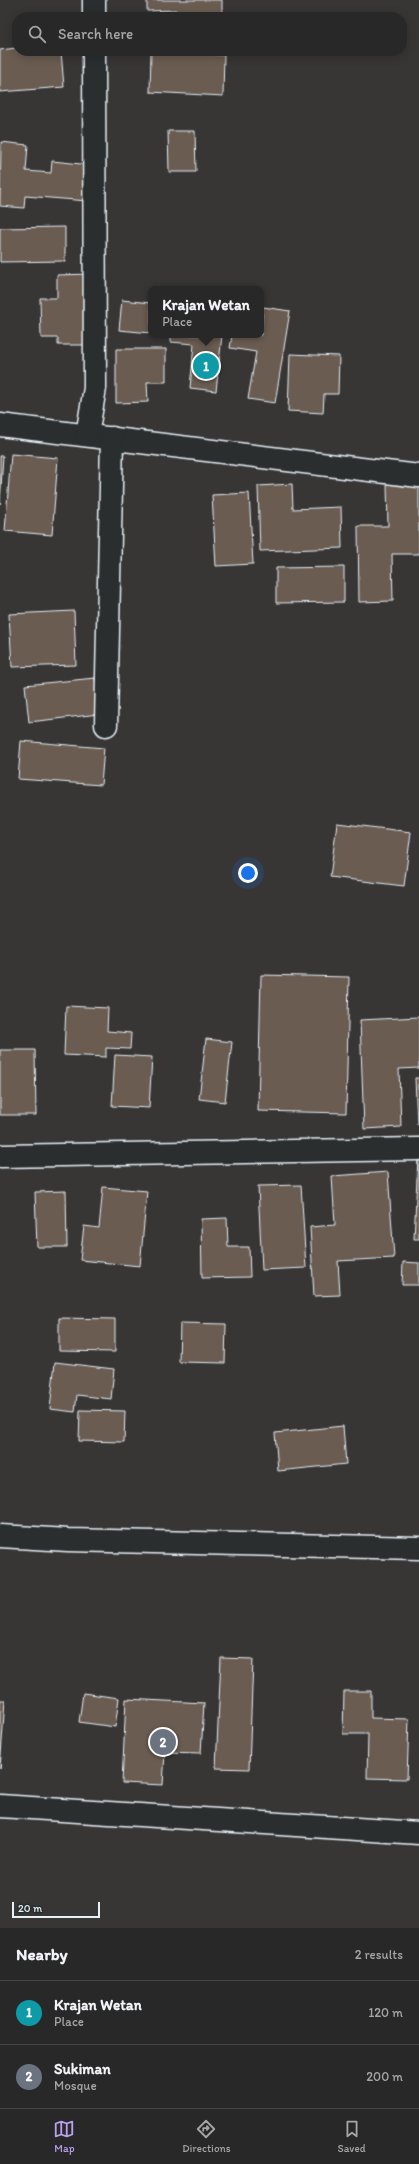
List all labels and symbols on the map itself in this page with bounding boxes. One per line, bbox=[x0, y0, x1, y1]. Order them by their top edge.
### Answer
pin: 1 bbox=[193, 351, 219, 381]
your location bbox=[238, 863, 258, 883]
pin: 2 bbox=[150, 1727, 176, 1757]
scale bar bbox=[12, 1900, 100, 1919]

